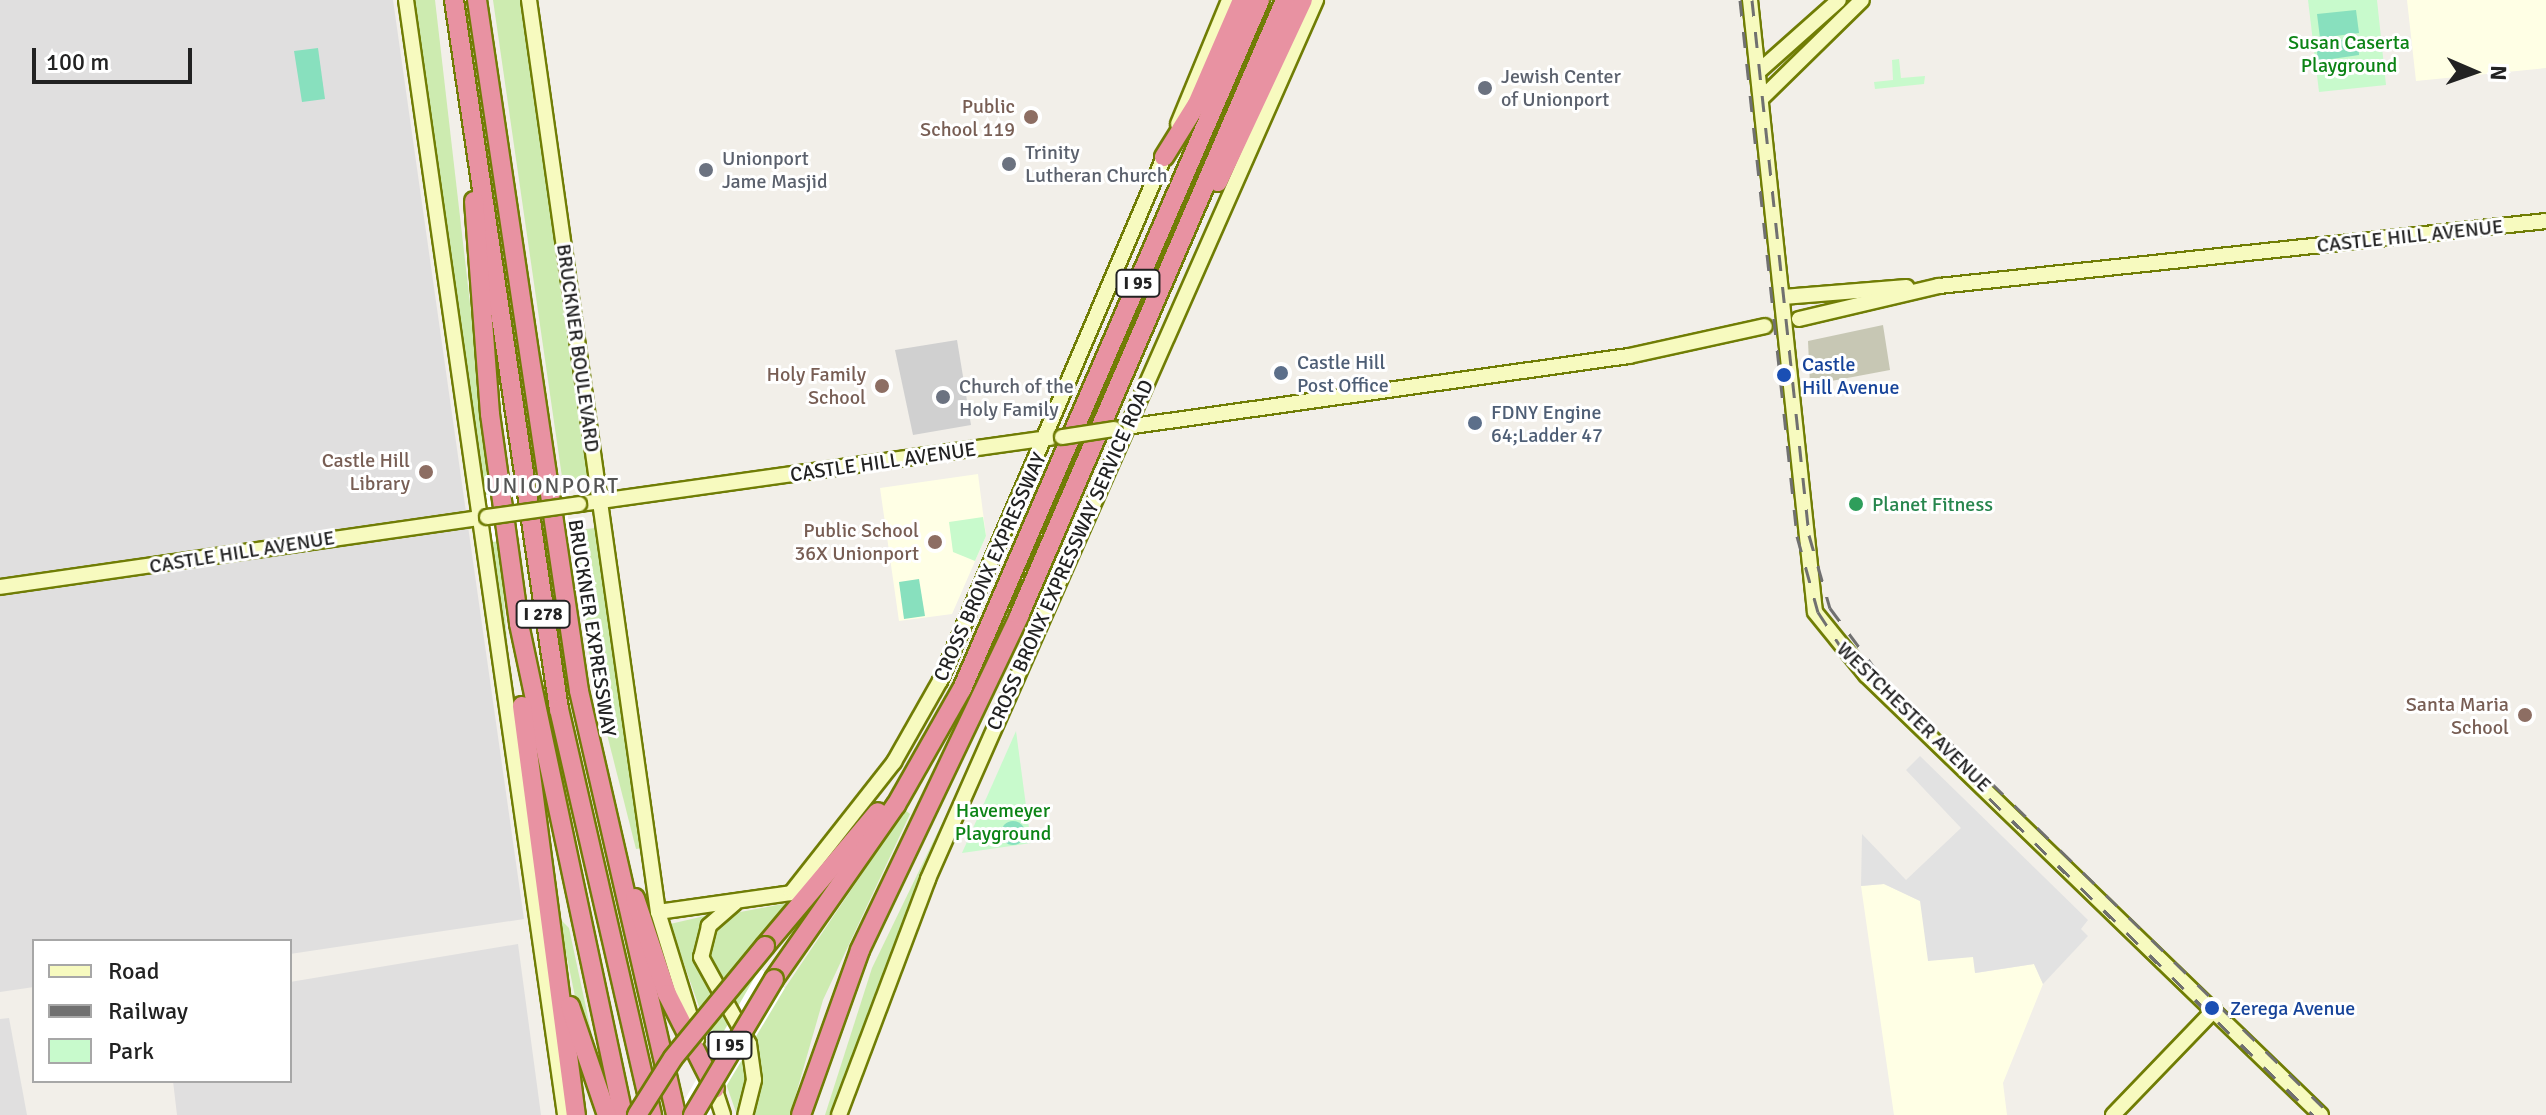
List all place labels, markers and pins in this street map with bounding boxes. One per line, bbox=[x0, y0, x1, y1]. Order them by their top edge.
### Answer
place label: Jewish Center of Unionport bbox=[1501, 64, 1621, 111]
marker: Jewish Center of Unionport bbox=[1476, 79, 1494, 97]
place label: Public School 119 bbox=[920, 94, 1015, 141]
marker: Public School 119 bbox=[1022, 108, 1040, 126]
place label: Trinity Lutheran Church bbox=[1025, 140, 1168, 187]
place label: Unionport Jame Masjid bbox=[722, 146, 828, 193]
marker: Trinity Lutheran Church bbox=[1000, 155, 1018, 173]
marker: Unionport Jame Masjid bbox=[697, 161, 715, 179]
place label: Castle Hill Post Office bbox=[1297, 350, 1389, 397]
place label: Castle Hill Avenue bbox=[1802, 352, 1899, 399]
place label: Holy Family School bbox=[766, 362, 866, 409]
marker: Castle Hill Post Office bbox=[1272, 364, 1290, 382]
marker: Castle Hill Avenue bbox=[1773, 364, 1795, 386]
place label: Church of the Holy Family bbox=[959, 374, 1074, 421]
marker: Holy Family School bbox=[873, 377, 891, 395]
marker: Church of the Holy Family bbox=[934, 388, 952, 406]
place label: FDNY Engine 64;Ladder 47 bbox=[1491, 400, 1603, 447]
marker: FDNY Engine 64;Ladder 47 bbox=[1466, 414, 1484, 432]
place label: Castle Hill Library bbox=[322, 448, 410, 495]
marker: Castle Hill Library bbox=[417, 463, 435, 481]
place label: Planet Fitness bbox=[1872, 492, 1993, 516]
marker: Planet Fitness bbox=[1847, 495, 1865, 513]
place label: Public School 36X Unionport bbox=[794, 518, 919, 565]
marker: Public School 36X Unionport bbox=[926, 533, 944, 551]
place label: Santa Maria School bbox=[2406, 692, 2509, 739]
marker: Santa Maria School bbox=[2516, 706, 2534, 724]
place label: Zerega Avenue bbox=[2230, 996, 2355, 1020]
marker: Zerega Avenue bbox=[2201, 997, 2223, 1019]

